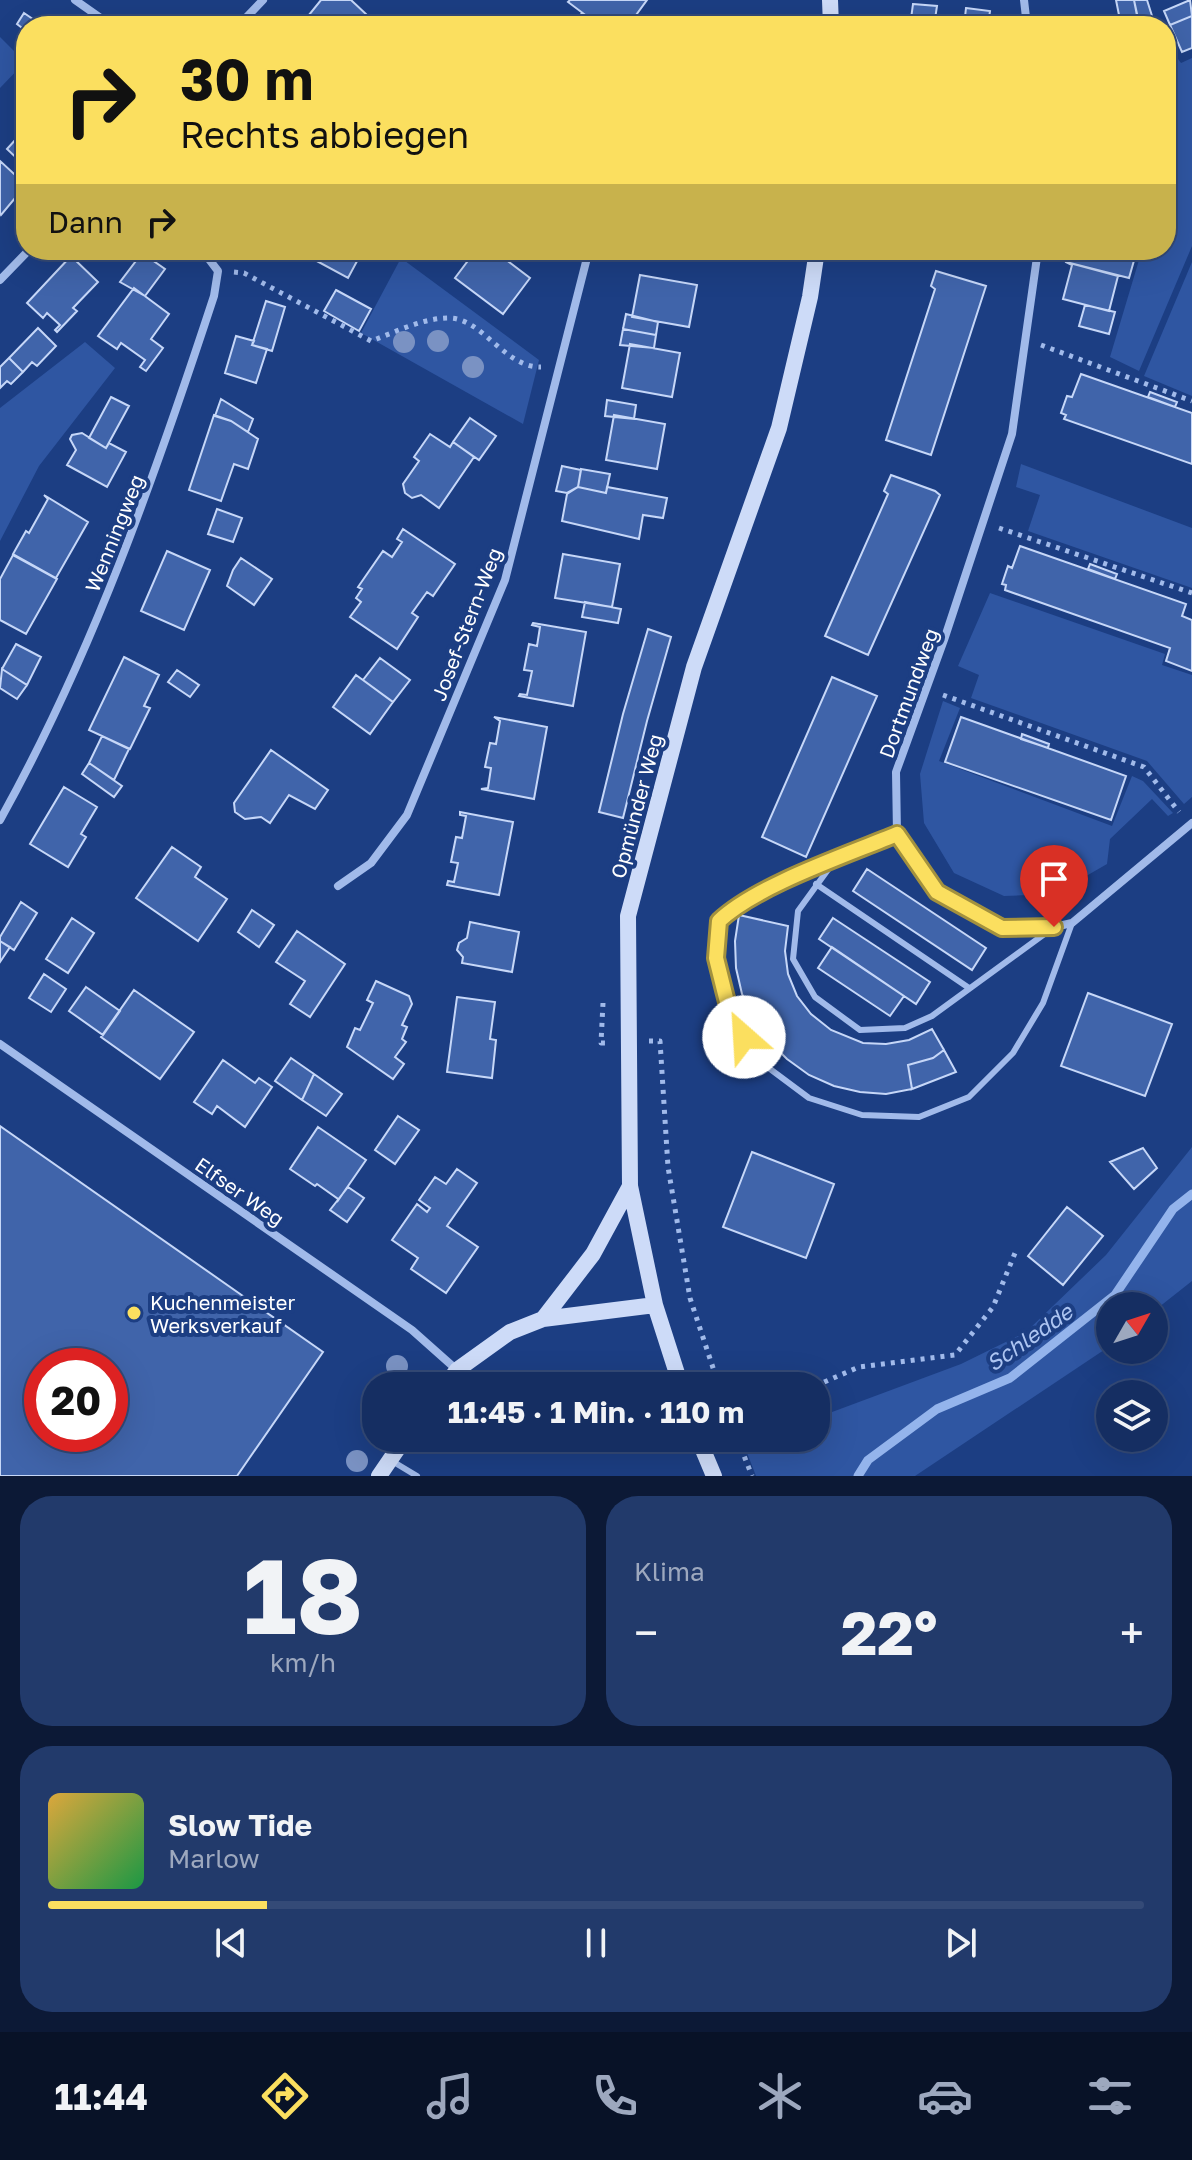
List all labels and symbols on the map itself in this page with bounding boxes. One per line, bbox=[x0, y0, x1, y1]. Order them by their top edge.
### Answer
street label: Wenningweg bbox=[80, 471, 148, 595]
street label: Josef-Stern-Weg bbox=[426, 544, 506, 704]
street label: Dortmundweg bbox=[873, 625, 943, 761]
street label: Opmünder Weg bbox=[605, 731, 667, 881]
pin bbox=[1020, 845, 1088, 927]
position arrow bbox=[702, 995, 786, 1079]
street label: Elfser Weg bbox=[191, 1152, 289, 1230]
place label: Kuchenmeister Werksverkauf bbox=[150, 1290, 295, 1337]
north arrow bbox=[1096, 1292, 1168, 1364]
water label: Schledde bbox=[981, 1296, 1079, 1376]
marker: Kuchenmeister Werksverkauf bbox=[125, 1304, 143, 1322]
speed limit sign: 20 bbox=[24, 1348, 128, 1452]

